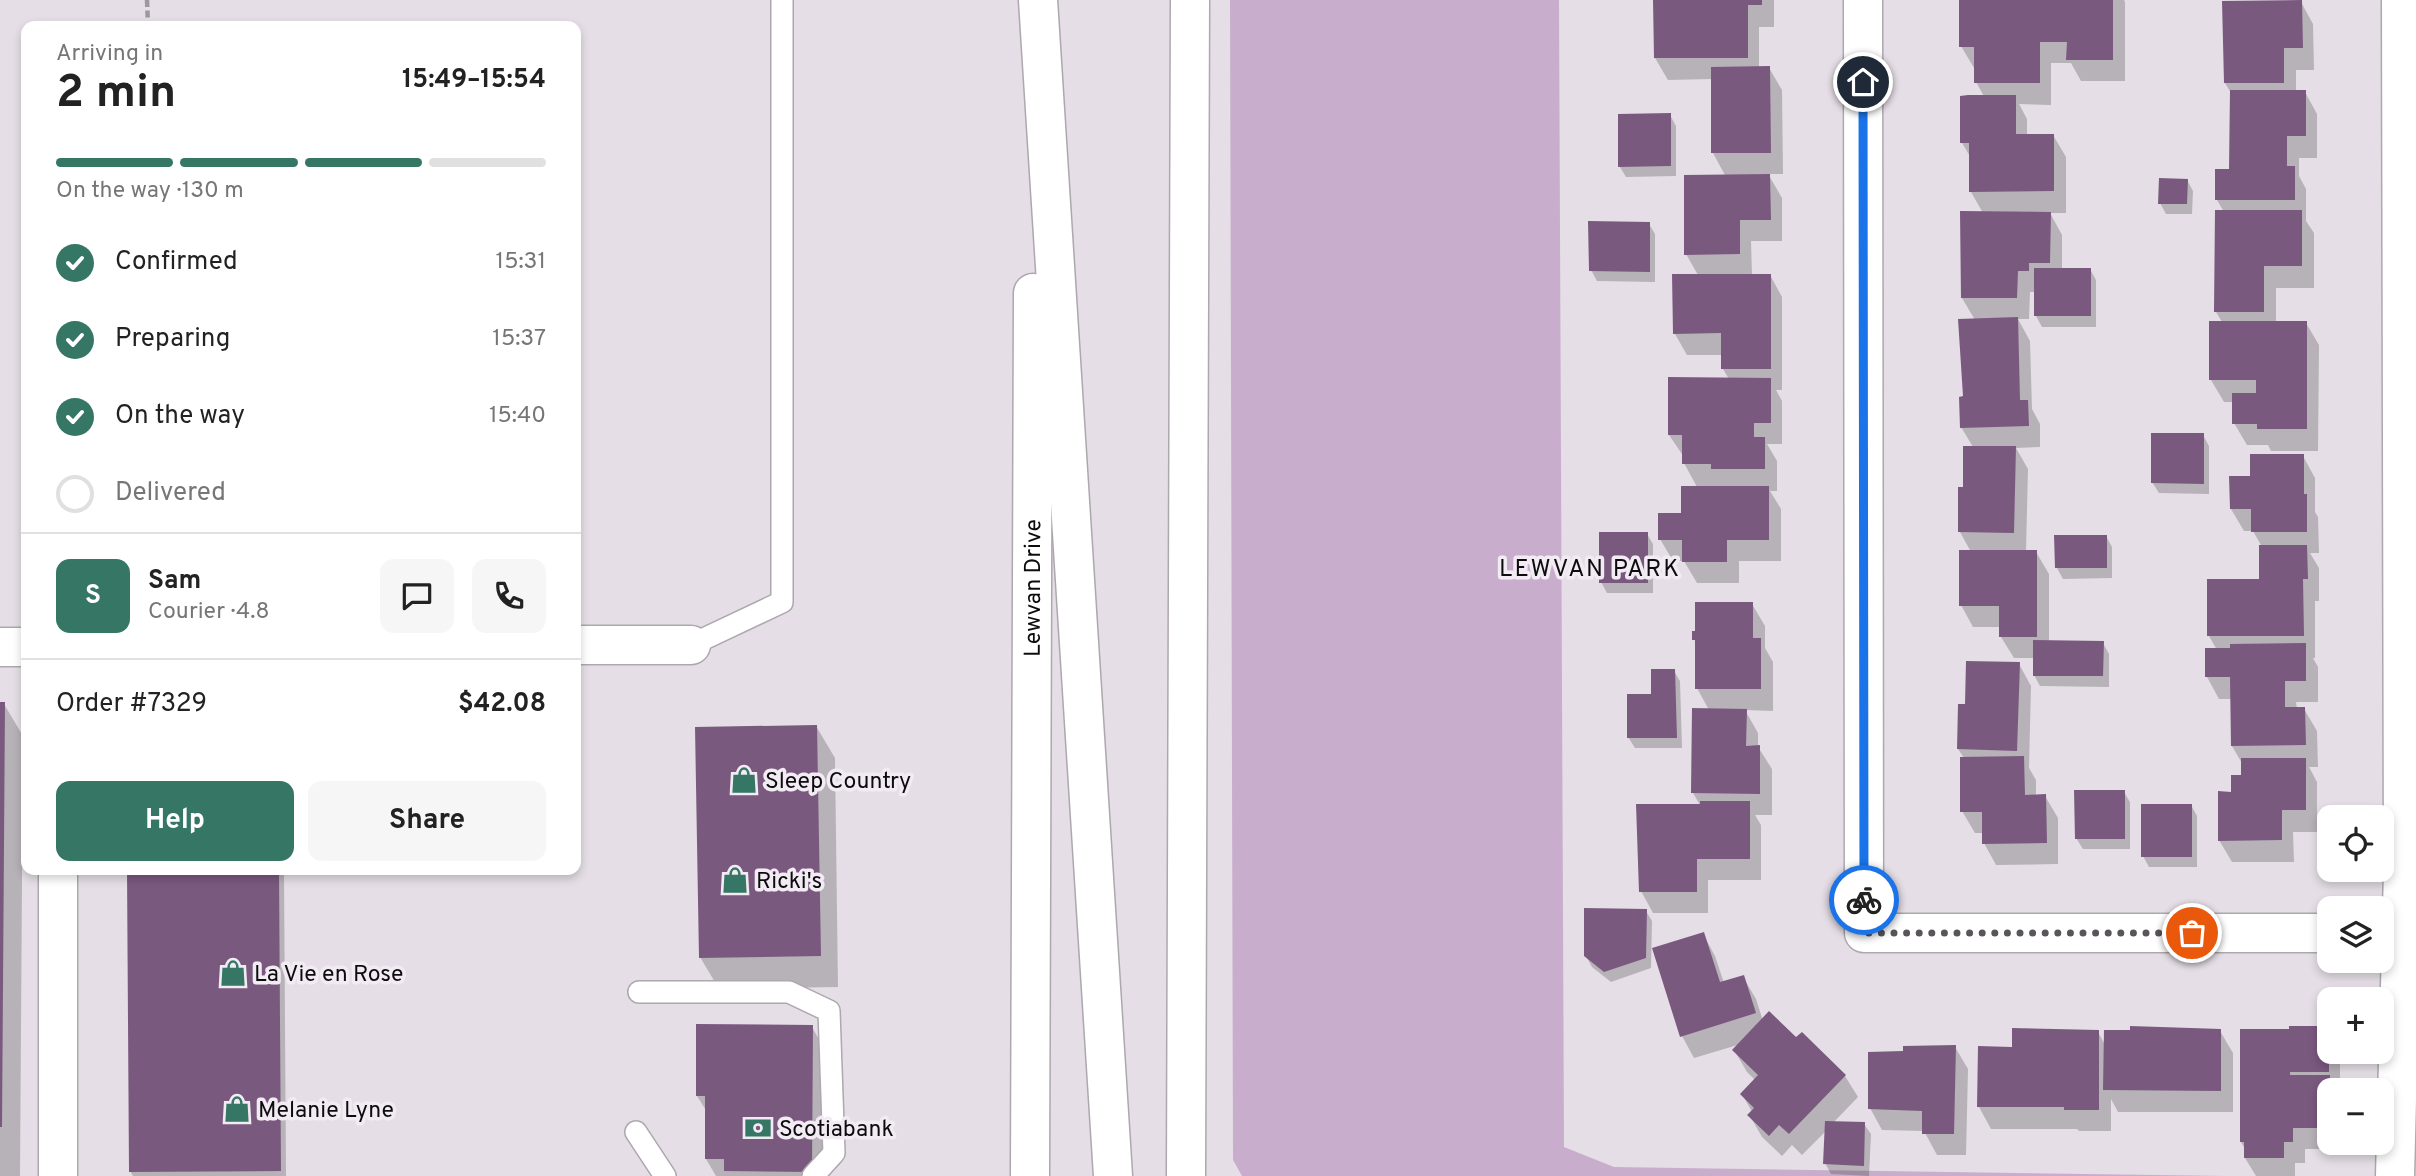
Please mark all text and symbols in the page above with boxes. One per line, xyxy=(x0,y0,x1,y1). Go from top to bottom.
text: Arriving in xyxy=(56,40,163,69)
pin xyxy=(1833,52,1893,112)
icon: home xyxy=(1844,63,1882,101)
text: 15:49–15:54 xyxy=(402,64,546,97)
text: 2 min xyxy=(56,65,176,124)
text: On the way · 130 m xyxy=(56,177,244,206)
icon: check xyxy=(56,244,94,282)
text: Confirmed xyxy=(115,246,238,279)
text: 15:31 xyxy=(496,248,546,277)
icon: check xyxy=(56,321,94,359)
text: Preparing xyxy=(115,323,230,356)
text: 15:37 xyxy=(492,325,546,354)
icon: check xyxy=(56,398,94,436)
text: On the way xyxy=(115,400,245,433)
text: 15:40 xyxy=(489,402,546,431)
text: Delivered xyxy=(115,477,226,510)
street label: Lewvan Drive xyxy=(1020,519,1049,657)
district label: LEWVAN PARK xyxy=(1499,555,1681,585)
button: chat xyxy=(380,559,454,633)
button: phone xyxy=(472,559,546,633)
text: Sam xyxy=(148,565,201,598)
text: S xyxy=(85,580,101,613)
text: Courier · 4.8 xyxy=(148,598,269,627)
text: Order #7329 xyxy=(56,688,207,721)
text: $42.08 xyxy=(458,688,546,721)
shop icon: Sleep Country xyxy=(729,765,759,795)
place label: Sleep Country xyxy=(765,768,911,797)
button: Help xyxy=(56,781,294,861)
button: Share xyxy=(308,781,546,861)
map controls xyxy=(2317,805,2394,1155)
button: locate xyxy=(2317,805,2394,882)
shop icon: Ricki's xyxy=(720,865,750,895)
courier xyxy=(1829,865,1899,935)
place label: Ricki's xyxy=(756,868,822,897)
icon: bike xyxy=(1845,881,1883,919)
button: layers xyxy=(2317,896,2394,973)
pin xyxy=(2162,903,2222,963)
icon: bag xyxy=(2173,914,2211,952)
shop icon: La Vie en Rose xyxy=(218,958,248,988)
place label: La Vie en Rose xyxy=(254,961,403,990)
button: + xyxy=(2317,987,2394,1064)
button: − xyxy=(2317,1078,2394,1155)
shop icon: Melanie Lyne xyxy=(222,1094,252,1124)
place label: Melanie Lyne xyxy=(258,1097,394,1126)
bank icon: Scotiabank xyxy=(743,1113,773,1143)
place label: Scotiabank xyxy=(779,1116,894,1145)

